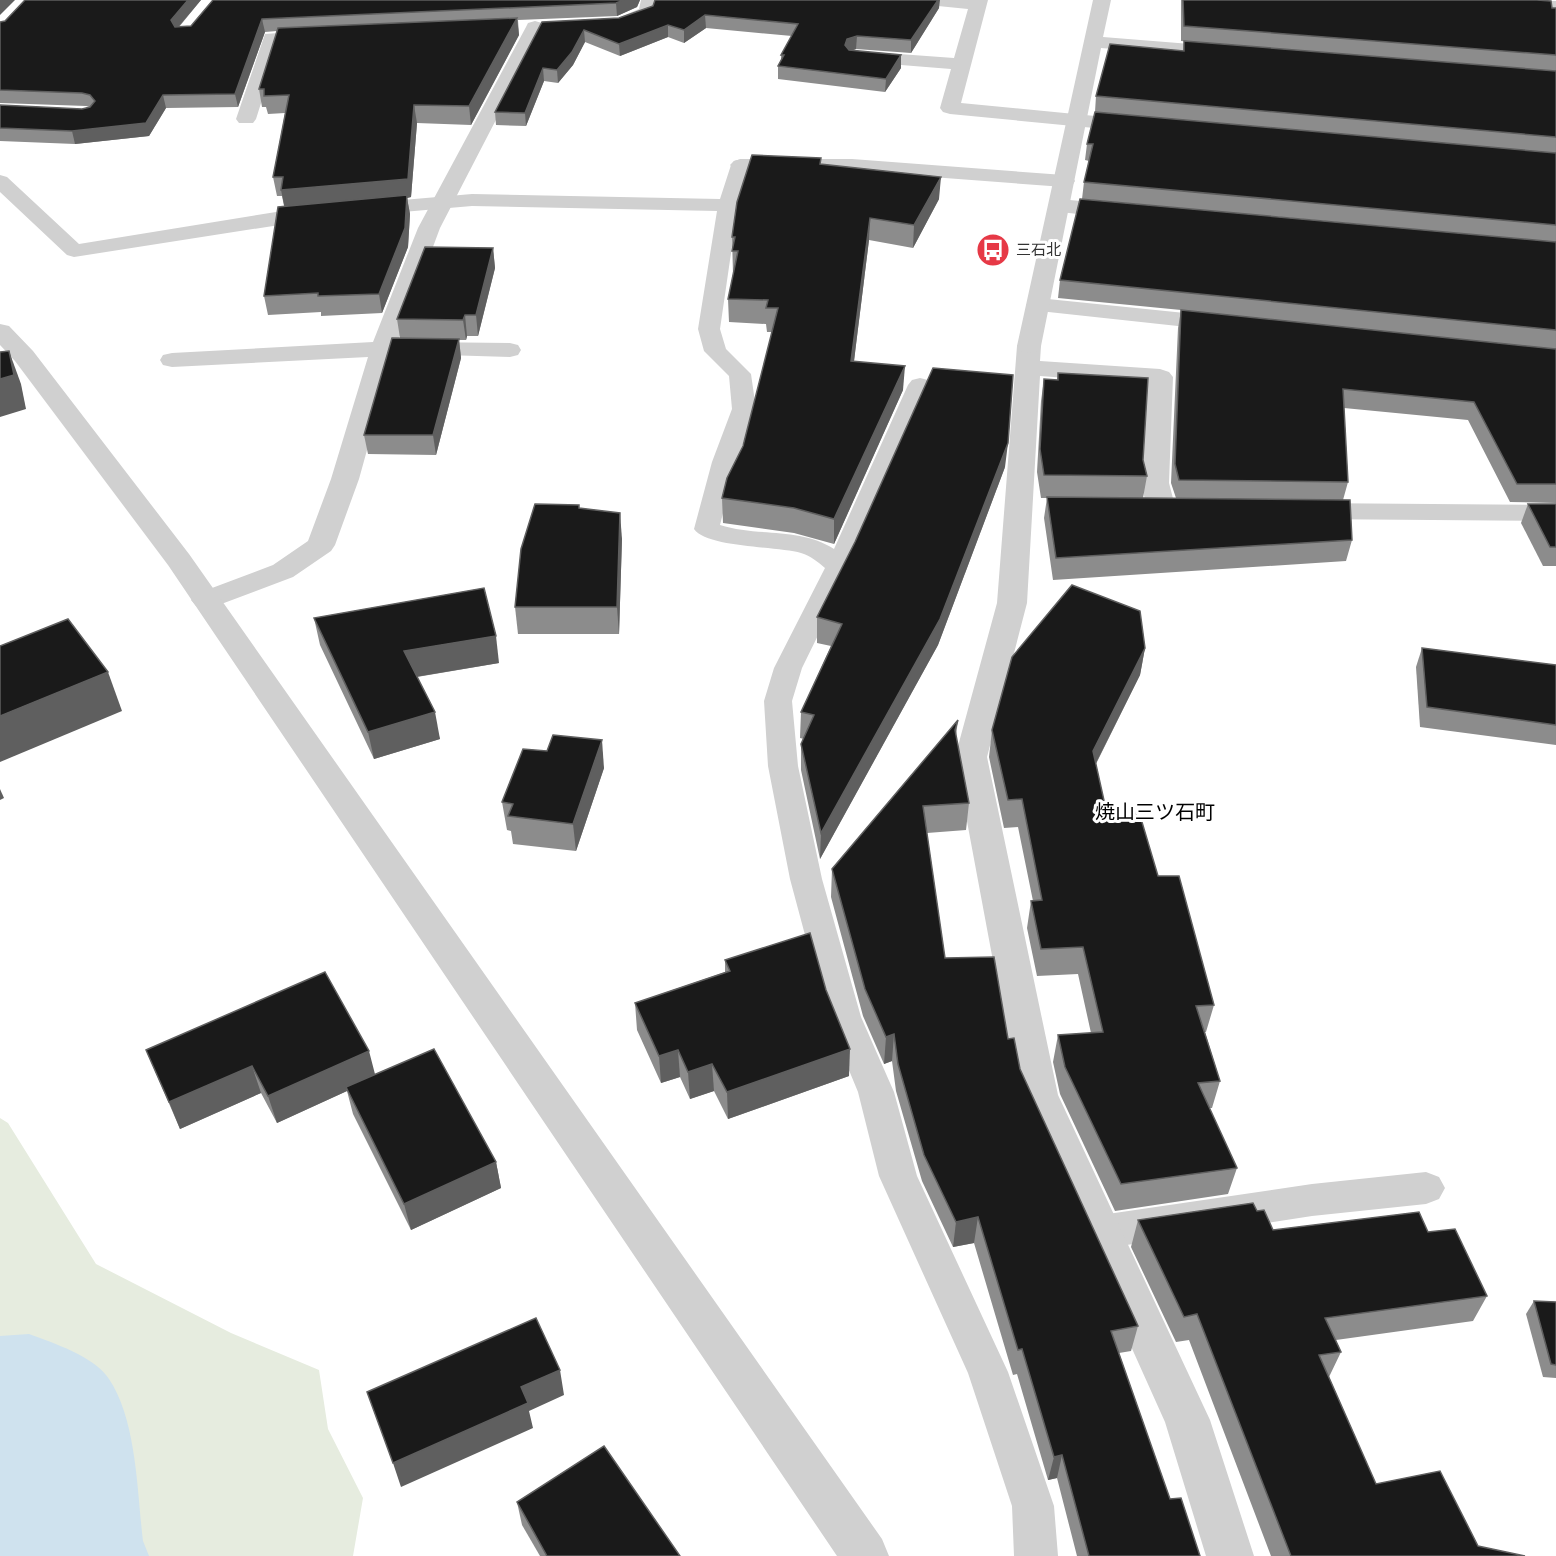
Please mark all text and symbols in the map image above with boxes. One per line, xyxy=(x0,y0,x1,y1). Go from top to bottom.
bus stop icon: 三石北 xyxy=(975,232,1011,268)
place label: 三石北 xyxy=(1016,241,1061,259)
district label: 焼山三ツ石町 xyxy=(1095,800,1215,824)

